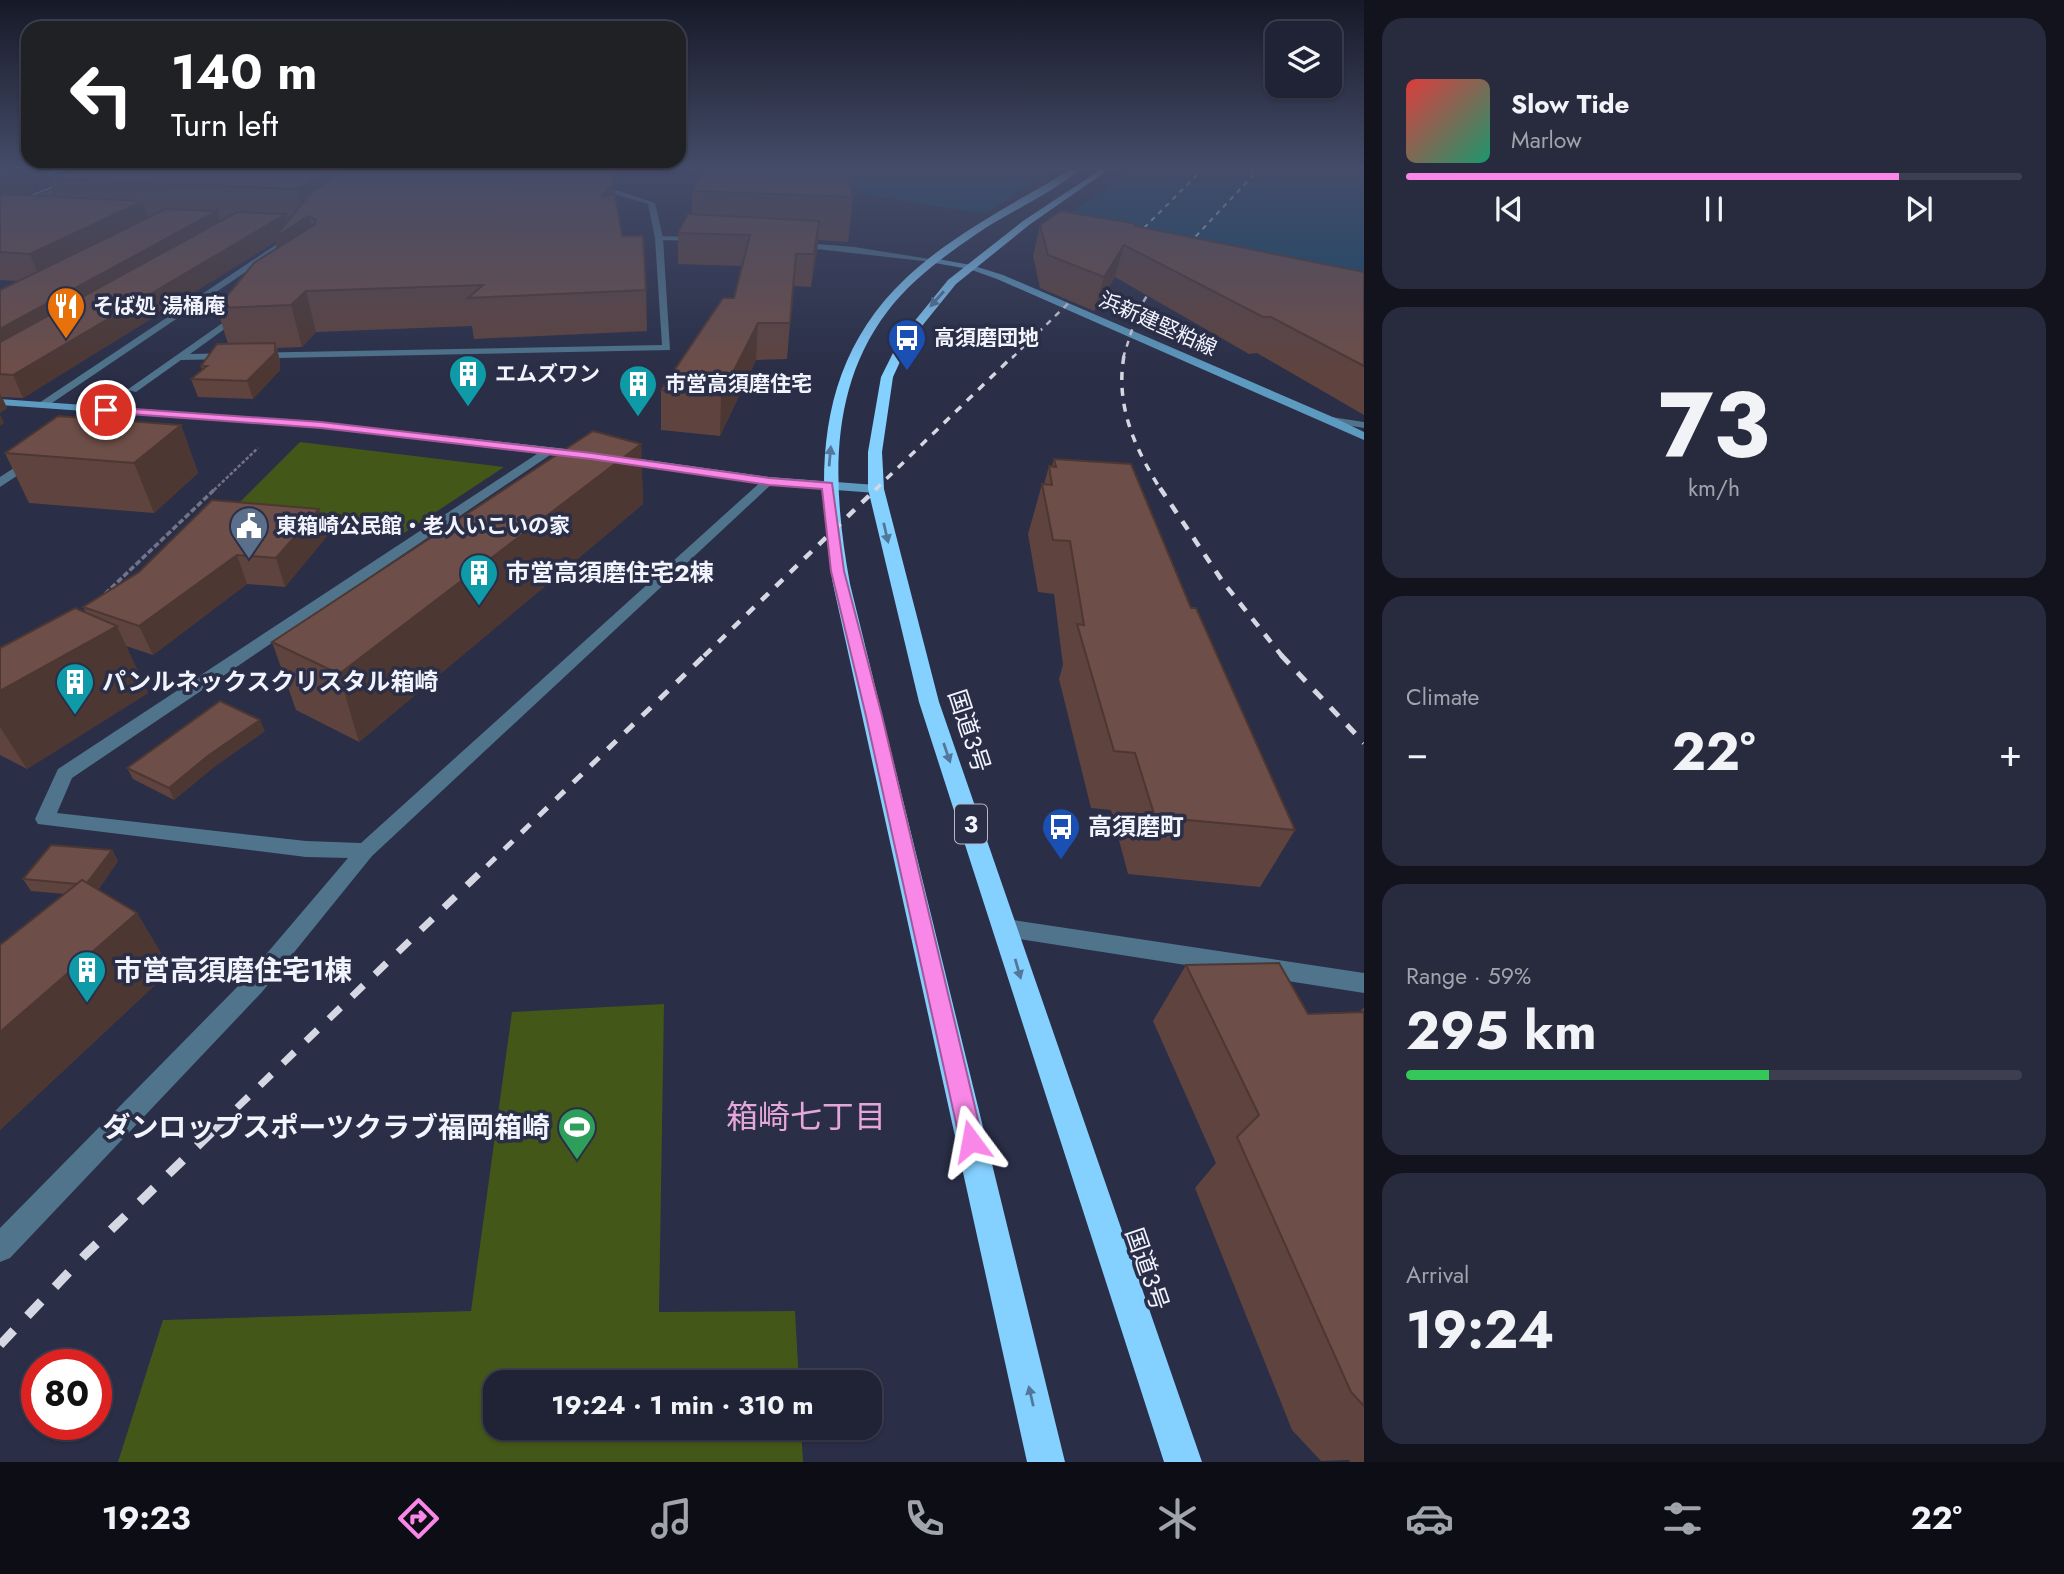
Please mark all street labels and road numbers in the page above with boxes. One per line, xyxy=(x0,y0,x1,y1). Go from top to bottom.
street label: 浜新建堅粕線 xyxy=(1094,285,1222,363)
street label: 国道3号 xyxy=(940,685,999,777)
road number: 3 xyxy=(955,804,987,844)
street label: 国道3号 xyxy=(1117,1223,1178,1315)

